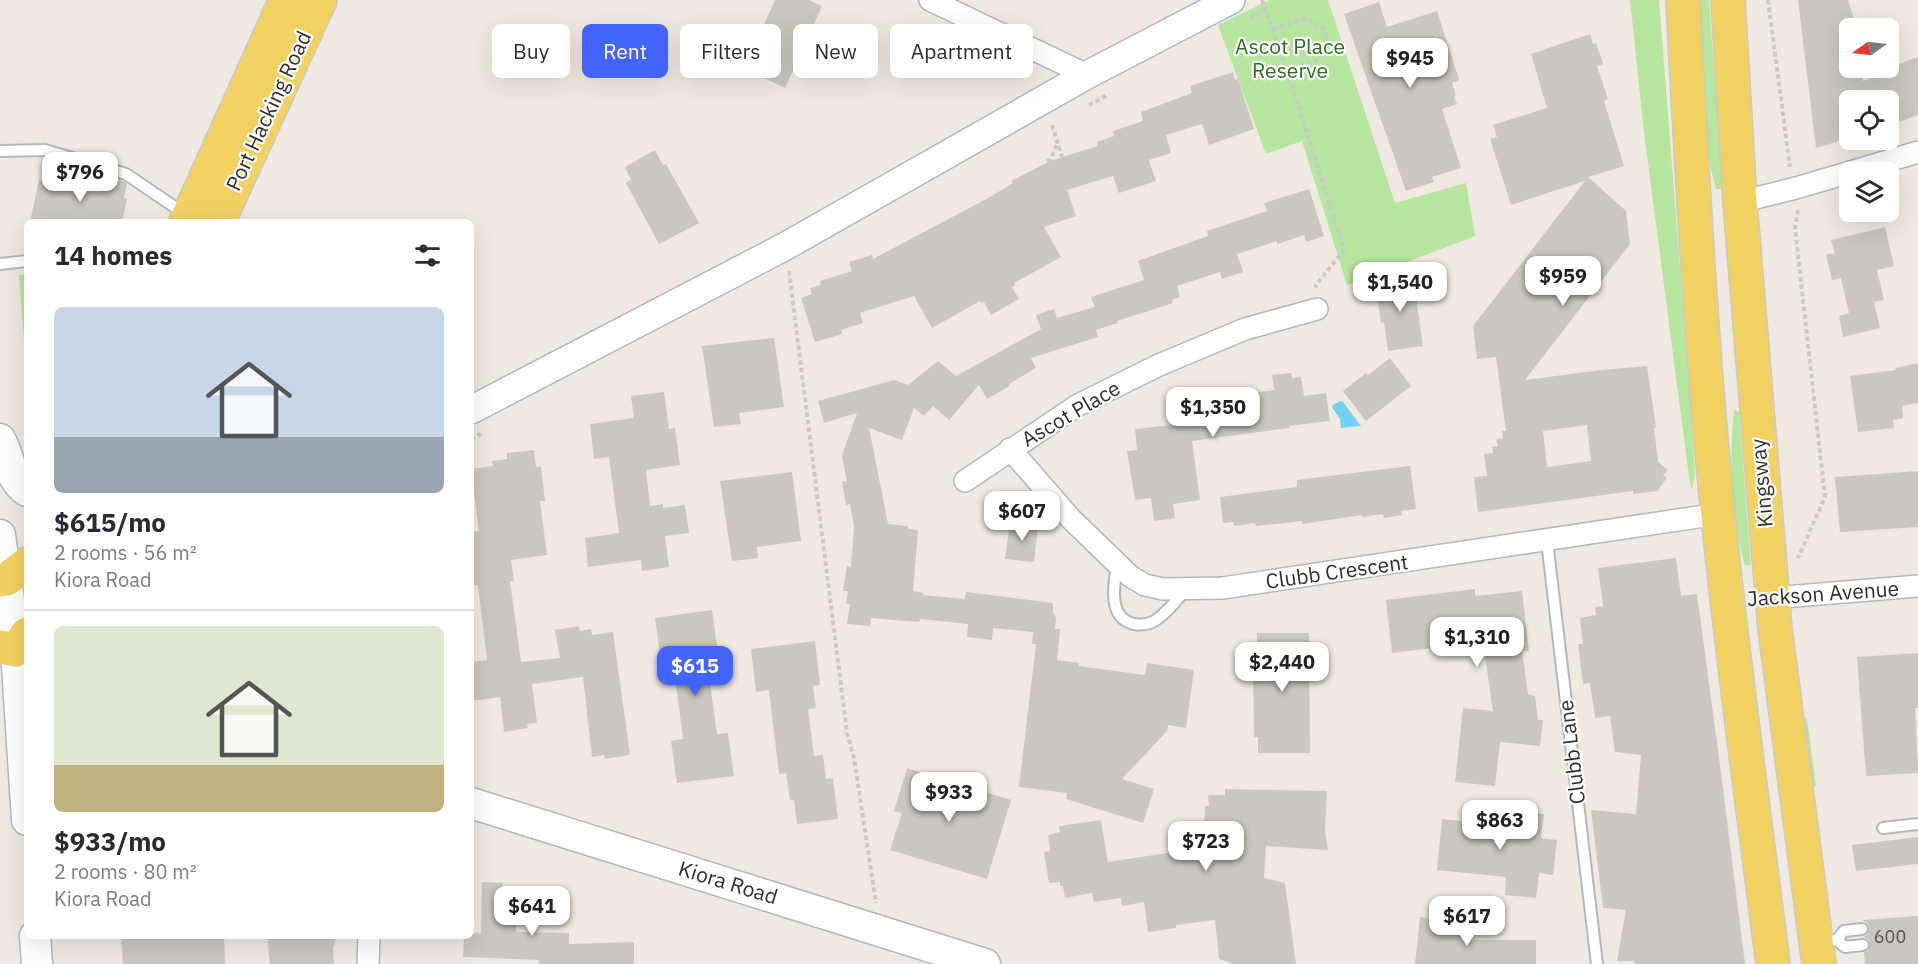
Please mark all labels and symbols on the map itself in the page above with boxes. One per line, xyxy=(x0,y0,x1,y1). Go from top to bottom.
north arrow xyxy=(1839,18,1899,78)
street label: Port Hacking Road xyxy=(219,26,317,195)
park label: Ascot Place Reserve xyxy=(1235,32,1345,84)
pin: $945 xyxy=(1374,38,1446,89)
pin: $796 xyxy=(44,152,116,203)
pin: $959 xyxy=(1527,256,1599,307)
pin: $1,540 xyxy=(1351,262,1449,313)
street label: Ascot Place xyxy=(1016,374,1125,453)
pin: $1,350 xyxy=(1164,387,1262,438)
street label: Kingsway xyxy=(1743,437,1779,529)
pin: $607 xyxy=(986,491,1058,542)
street label: Clubb Crescent xyxy=(1264,547,1410,595)
street label: Jackson Avenue xyxy=(1746,574,1900,612)
pin: $1,310 xyxy=(1428,617,1526,668)
pin: $2,440 xyxy=(1233,642,1331,693)
pin: $615 xyxy=(659,646,731,697)
street label: Clubb Lane xyxy=(1551,698,1591,806)
pin: $933 xyxy=(913,772,985,823)
pin: $863 xyxy=(1464,800,1536,851)
pin: $723 xyxy=(1170,821,1242,872)
street label: Kiora Road xyxy=(675,854,781,910)
pin: $641 xyxy=(496,886,568,937)
pin: $617 xyxy=(1431,896,1503,947)
house number: 600 xyxy=(1874,925,1906,948)

